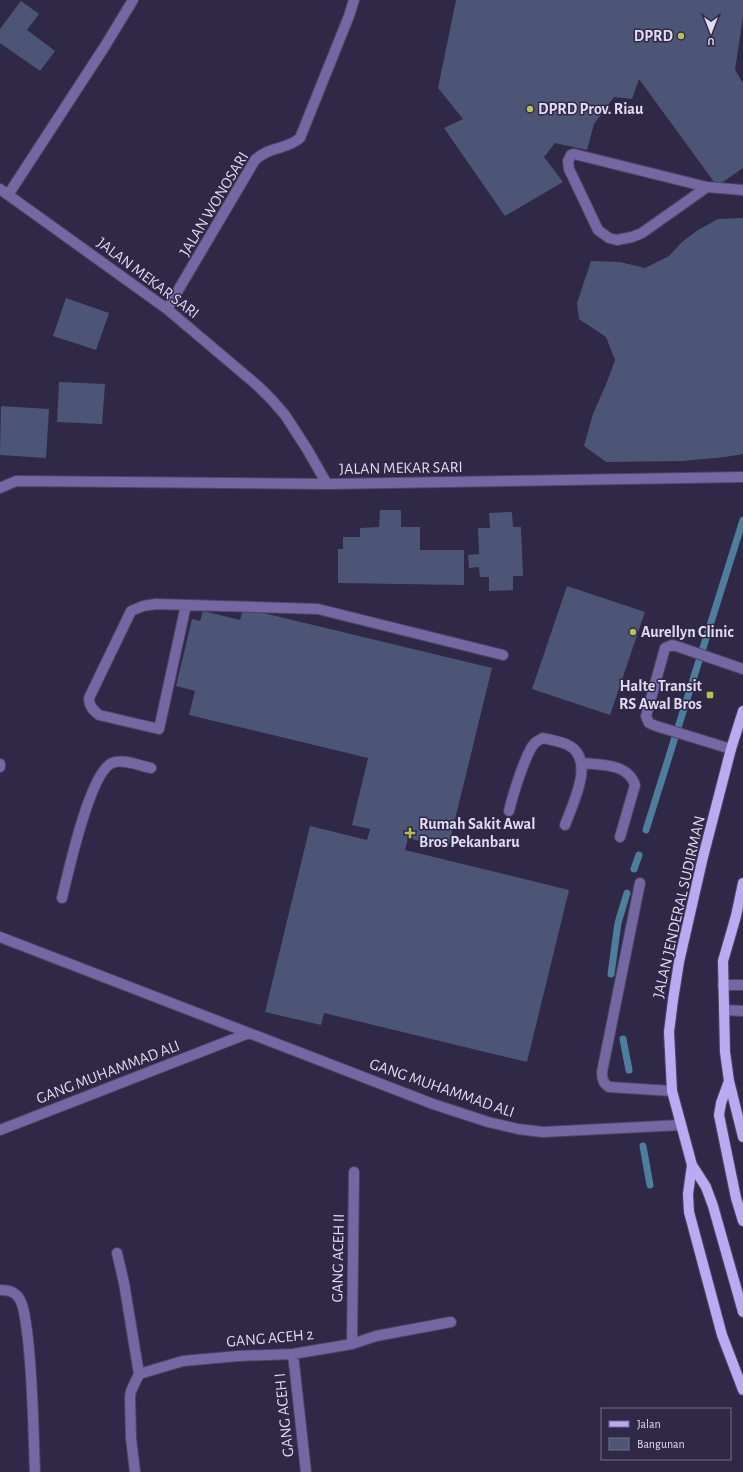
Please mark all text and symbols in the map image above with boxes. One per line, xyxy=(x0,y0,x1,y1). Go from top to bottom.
north arrow xyxy=(691,12,731,52)
place label: DPRD xyxy=(634,28,674,44)
marker: DPRD xyxy=(676,31,686,41)
text: U xyxy=(707,36,715,47)
place label: DPRD Prov. Riau xyxy=(538,101,644,117)
marker: DPRD Prov. Riau xyxy=(525,104,535,114)
street label: JALAN WONOSARI xyxy=(177,149,251,259)
street label: JALAN MEKAR SARI xyxy=(94,234,202,322)
street label: JALAN MEKAR SARI xyxy=(339,459,463,477)
place label: Aurellyn Clinic xyxy=(641,624,734,641)
marker: Aurellyn Clinic xyxy=(628,627,638,637)
place label: Halte Transit RS Awal Bros xyxy=(619,678,703,712)
marker: Halte Transit RS Awal Bros xyxy=(705,690,715,700)
street label: JALAN JENDERAL SUDIRMAN xyxy=(650,814,708,1000)
place label: Rumah Sakit Awal Bros Pekanbaru xyxy=(419,816,535,850)
marker: Rumah Sakit Awal Bros Pekanbaru xyxy=(404,827,416,839)
street label: GANG MUHAMMAD ALI xyxy=(34,1037,182,1107)
street label: GANG MUHAMMAD ALI xyxy=(367,1056,517,1120)
street label: GANG ACEH II xyxy=(329,1213,347,1303)
street label: GANG ACEH 2 xyxy=(226,1326,314,1350)
street label: GANG ACEH I xyxy=(272,1372,296,1458)
legend xyxy=(601,1408,731,1460)
text: Jalan xyxy=(637,1418,661,1430)
text: Bangunan xyxy=(637,1438,685,1450)

